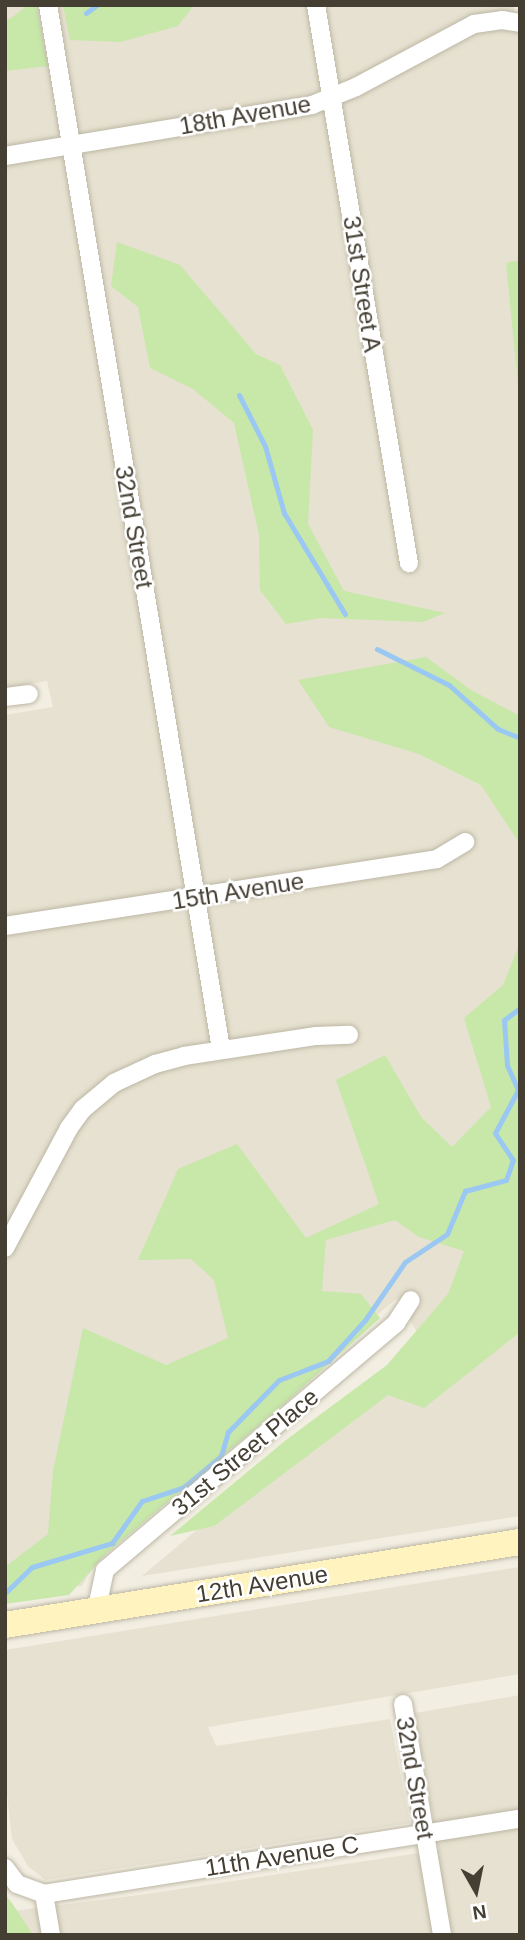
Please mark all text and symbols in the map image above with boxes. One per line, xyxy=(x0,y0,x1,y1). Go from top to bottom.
street label: 18th Avenue xyxy=(176,89,314,141)
street label: 31st Street A xyxy=(337,213,387,355)
street label: 32nd Street xyxy=(109,463,159,591)
street label: 15th Avenue xyxy=(169,866,307,916)
street label: 31st Street Place xyxy=(166,1382,324,1522)
street label: 12th Avenue xyxy=(193,1559,331,1609)
street label: 32nd Street xyxy=(390,1714,440,1842)
street label: 11th Avenue C xyxy=(202,1830,362,1882)
north arrow xyxy=(441,1856,511,1926)
text: N xyxy=(471,1901,488,1924)

